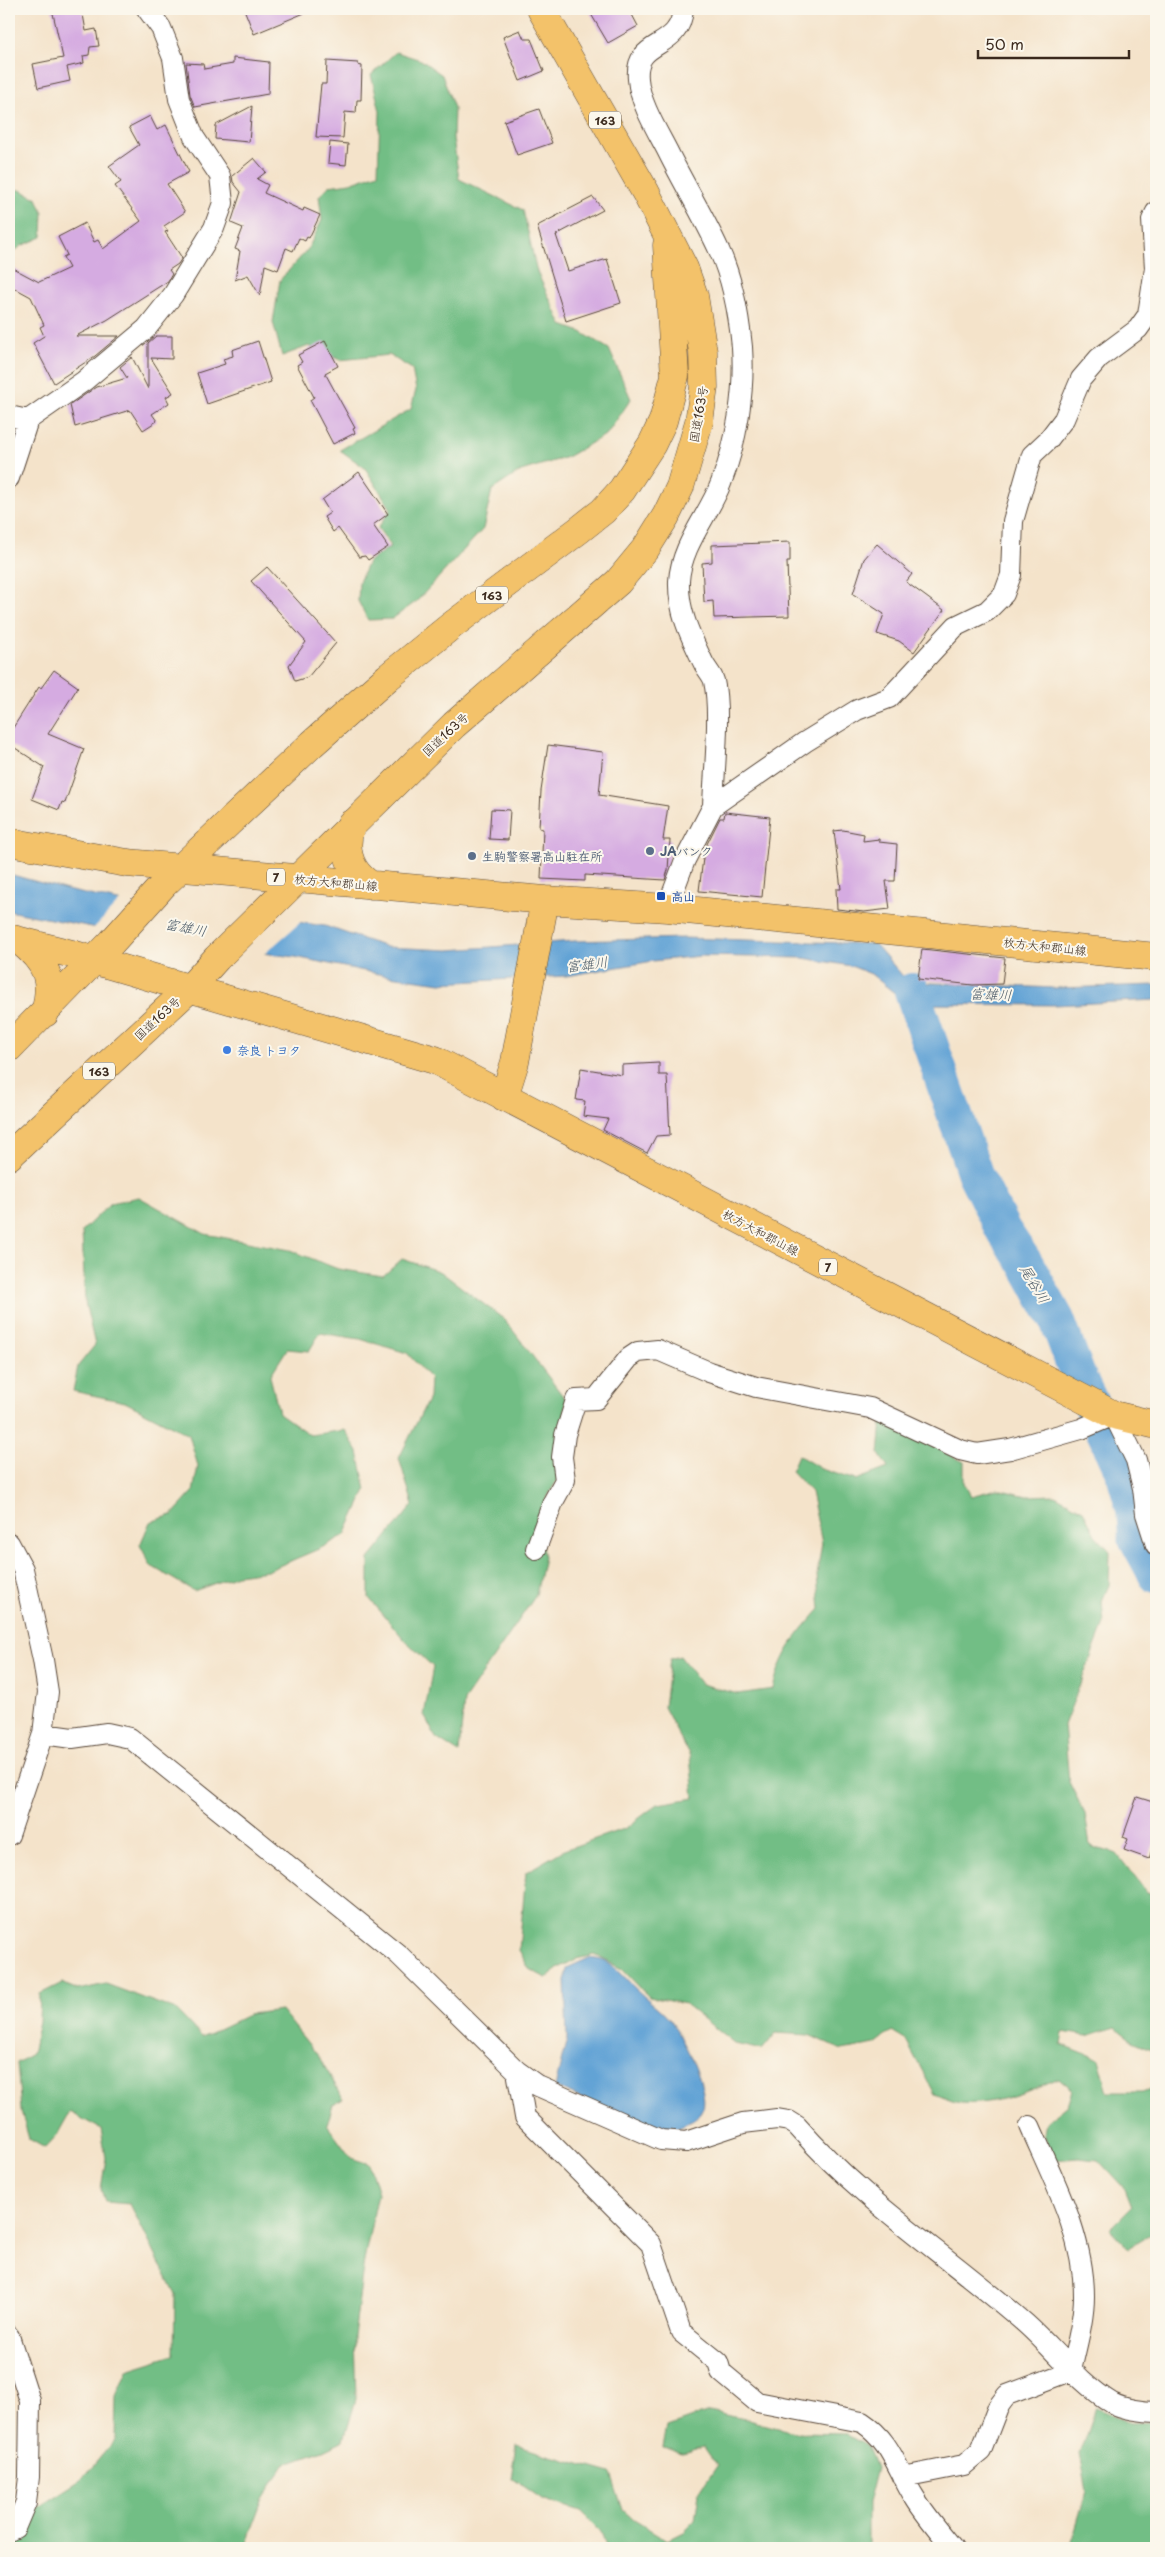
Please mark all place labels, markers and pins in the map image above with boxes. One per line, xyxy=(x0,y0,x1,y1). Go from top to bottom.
place label: JAバンク xyxy=(660,842,713,860)
marker: JAバンク xyxy=(644,845,656,857)
place label: 生駒警察署高山駐在所 xyxy=(482,847,603,865)
marker: 生駒警察署高山駐在所 xyxy=(466,850,478,862)
place label: 高山 xyxy=(671,887,695,905)
marker: 高山 xyxy=(655,890,667,902)
place label: 奈良 トヨタ xyxy=(237,1041,301,1059)
marker: 奈良 トヨタ xyxy=(221,1044,233,1056)

